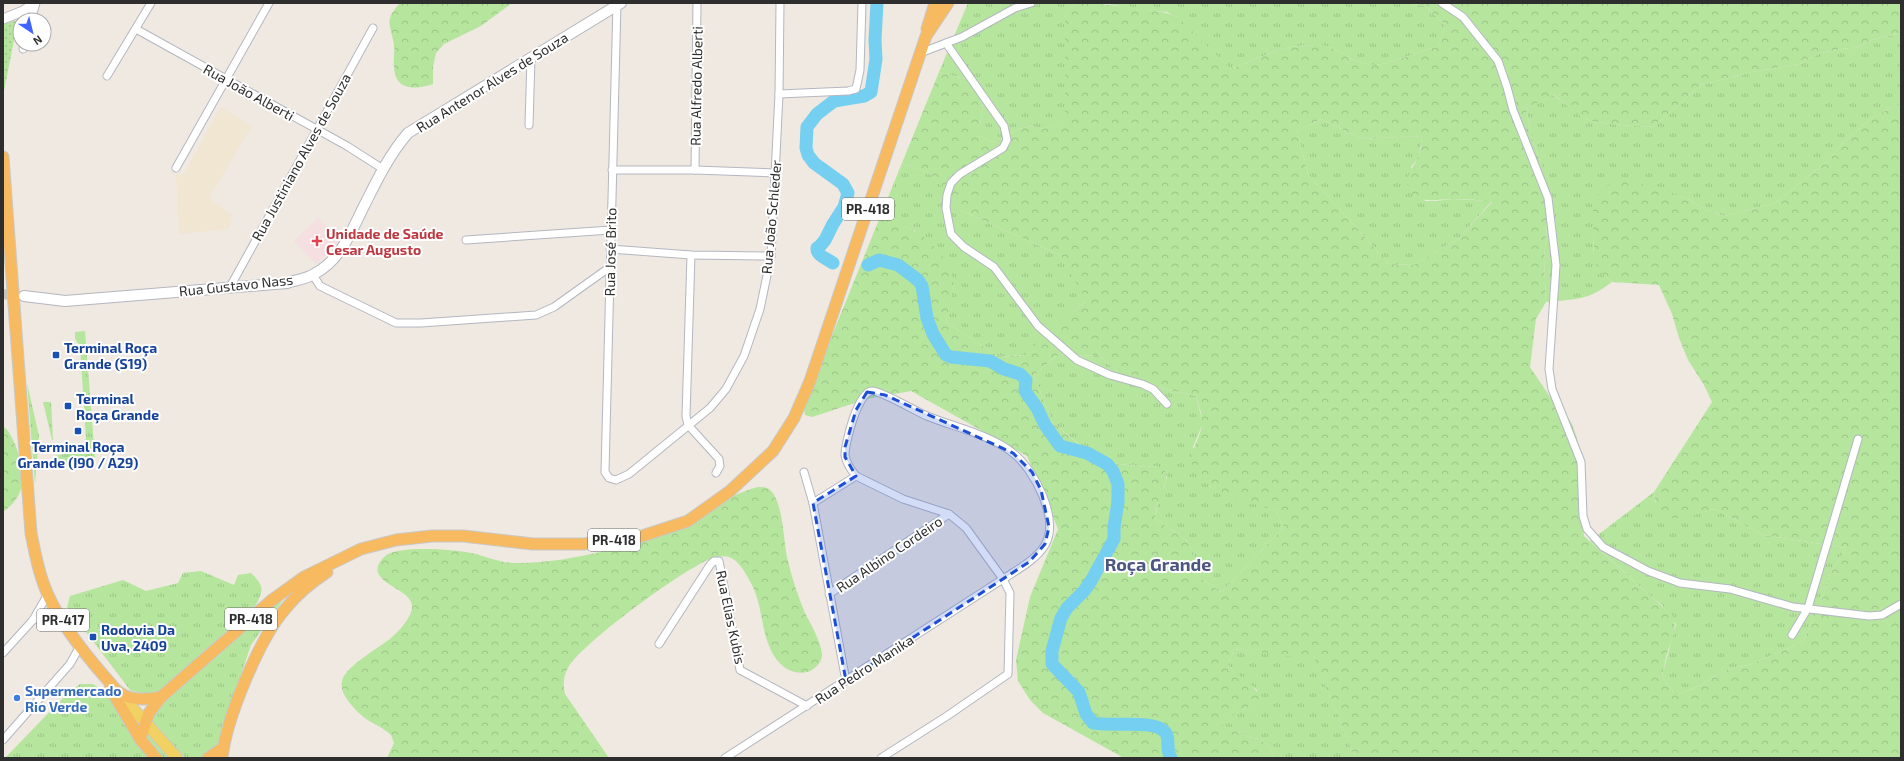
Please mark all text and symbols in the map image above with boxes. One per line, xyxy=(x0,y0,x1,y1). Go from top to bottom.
north arrow xyxy=(12,12,52,52)
street label: Rua Alfredo Alberti xyxy=(686,26,706,146)
street label: Rua Antenor Alves de Souza xyxy=(413,28,571,136)
text: N xyxy=(31,33,45,48)
street label: Rua João Alberti xyxy=(201,60,297,124)
street label: Rua Justiniano Alves de Souza xyxy=(248,70,354,244)
street label: Rua João Schleder xyxy=(758,159,784,275)
road number: PR-418 xyxy=(842,198,894,220)
street label: Rua José Brito xyxy=(601,207,619,296)
place label: Unidade de Saúde Cesar Augusto xyxy=(326,225,444,258)
marker: Unidade de Saúde Cesar Augusto xyxy=(311,235,323,247)
street label: Rua Gustavo Nass xyxy=(178,271,294,299)
place label: Terminal Roça Grande (S19) xyxy=(64,339,157,372)
marker: Terminal Roça Grande (S19) xyxy=(51,350,61,360)
place label: Terminal Roça Grande xyxy=(76,390,159,424)
marker: Terminal Roça Grande xyxy=(63,401,73,411)
marker: Terminal Roça Grande (I90 / A29) xyxy=(73,426,83,436)
place label: Terminal Roça Grande (I90 / A29) xyxy=(18,438,138,471)
street label: Rua Albino Cordeiro xyxy=(833,512,945,596)
road number: PR-418 xyxy=(588,529,640,551)
district label: Roça Grande xyxy=(1105,553,1211,576)
street label: Rua Elias Kubis xyxy=(713,568,749,666)
road number: PR-418 xyxy=(225,608,277,630)
road number: PR-417 xyxy=(37,609,89,631)
place label: Rodovia Da Uva, 2409 xyxy=(101,621,175,654)
street label: Rua Pedro Manika xyxy=(812,631,916,707)
marker: Rodovia Da Uva, 2409 xyxy=(88,632,98,642)
place label: Supermercado Rio Verde xyxy=(25,682,122,715)
marker: Supermercado Rio Verde xyxy=(12,693,22,703)

